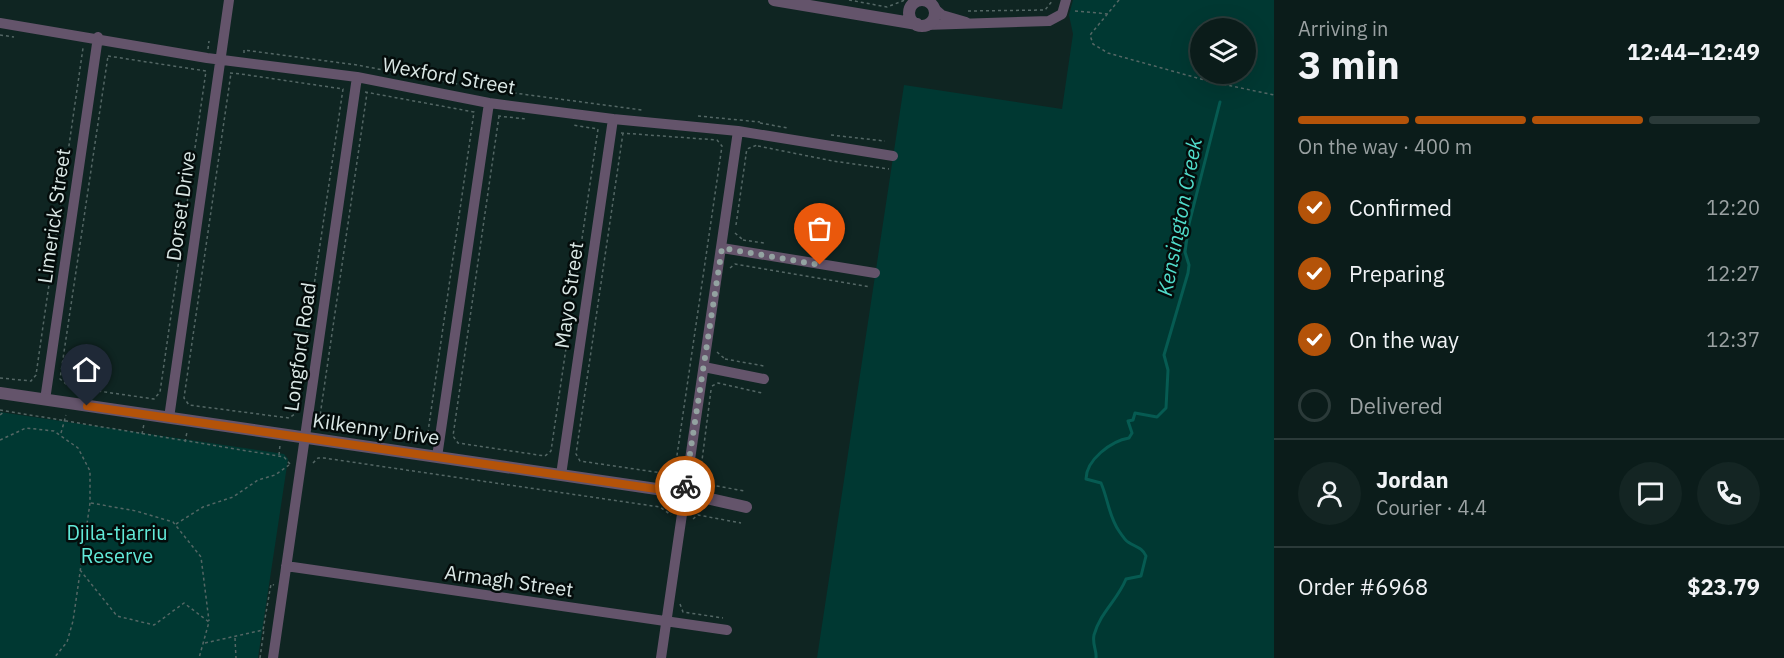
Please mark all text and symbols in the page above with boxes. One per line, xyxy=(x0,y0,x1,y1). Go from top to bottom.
text: Arriving in xyxy=(1298,15,1388,42)
map controls xyxy=(1190,18,1256,84)
button: layers xyxy=(1190,18,1256,84)
text: 12:44–12:49 xyxy=(1627,37,1760,66)
text: 3 min xyxy=(1298,39,1400,90)
street label: Wexford Street xyxy=(381,51,518,100)
text: On the way · 400 m xyxy=(1298,133,1472,160)
water label: Kensington Creek xyxy=(1150,134,1208,298)
street label: Limerick Street xyxy=(31,147,76,285)
street label: Dorset Drive xyxy=(159,149,202,263)
icon: check xyxy=(1298,191,1331,224)
text: Confirmed xyxy=(1349,193,1452,222)
text: 12:20 xyxy=(1706,194,1760,221)
pin xyxy=(794,203,845,265)
icon: bag xyxy=(803,212,836,245)
street label: Mayo Street xyxy=(548,240,589,350)
icon: check xyxy=(1298,257,1331,290)
text: Preparing xyxy=(1349,259,1444,288)
text: 12:27 xyxy=(1706,260,1760,287)
street label: Longford Road xyxy=(277,281,322,413)
icon: check xyxy=(1298,323,1331,356)
text: On the way xyxy=(1349,325,1459,354)
text: 12:37 xyxy=(1706,326,1760,353)
pin xyxy=(61,344,112,406)
icon: home xyxy=(70,353,103,386)
text: Delivered xyxy=(1349,391,1443,420)
street label: Kilkenny Drive xyxy=(311,406,441,451)
courier xyxy=(655,456,715,516)
button: person xyxy=(1298,462,1361,525)
button: chat xyxy=(1619,462,1682,525)
button: phone xyxy=(1697,462,1760,525)
text: Jordan xyxy=(1376,465,1449,494)
icon: bike xyxy=(669,470,702,503)
text: Courier · 4.4 xyxy=(1376,494,1487,521)
park label: Djila-tjarriu Reserve xyxy=(66,519,168,569)
street label: Armagh Street xyxy=(443,558,575,603)
text: Order #6968 xyxy=(1298,572,1428,601)
text: $23.79 xyxy=(1687,572,1760,601)

